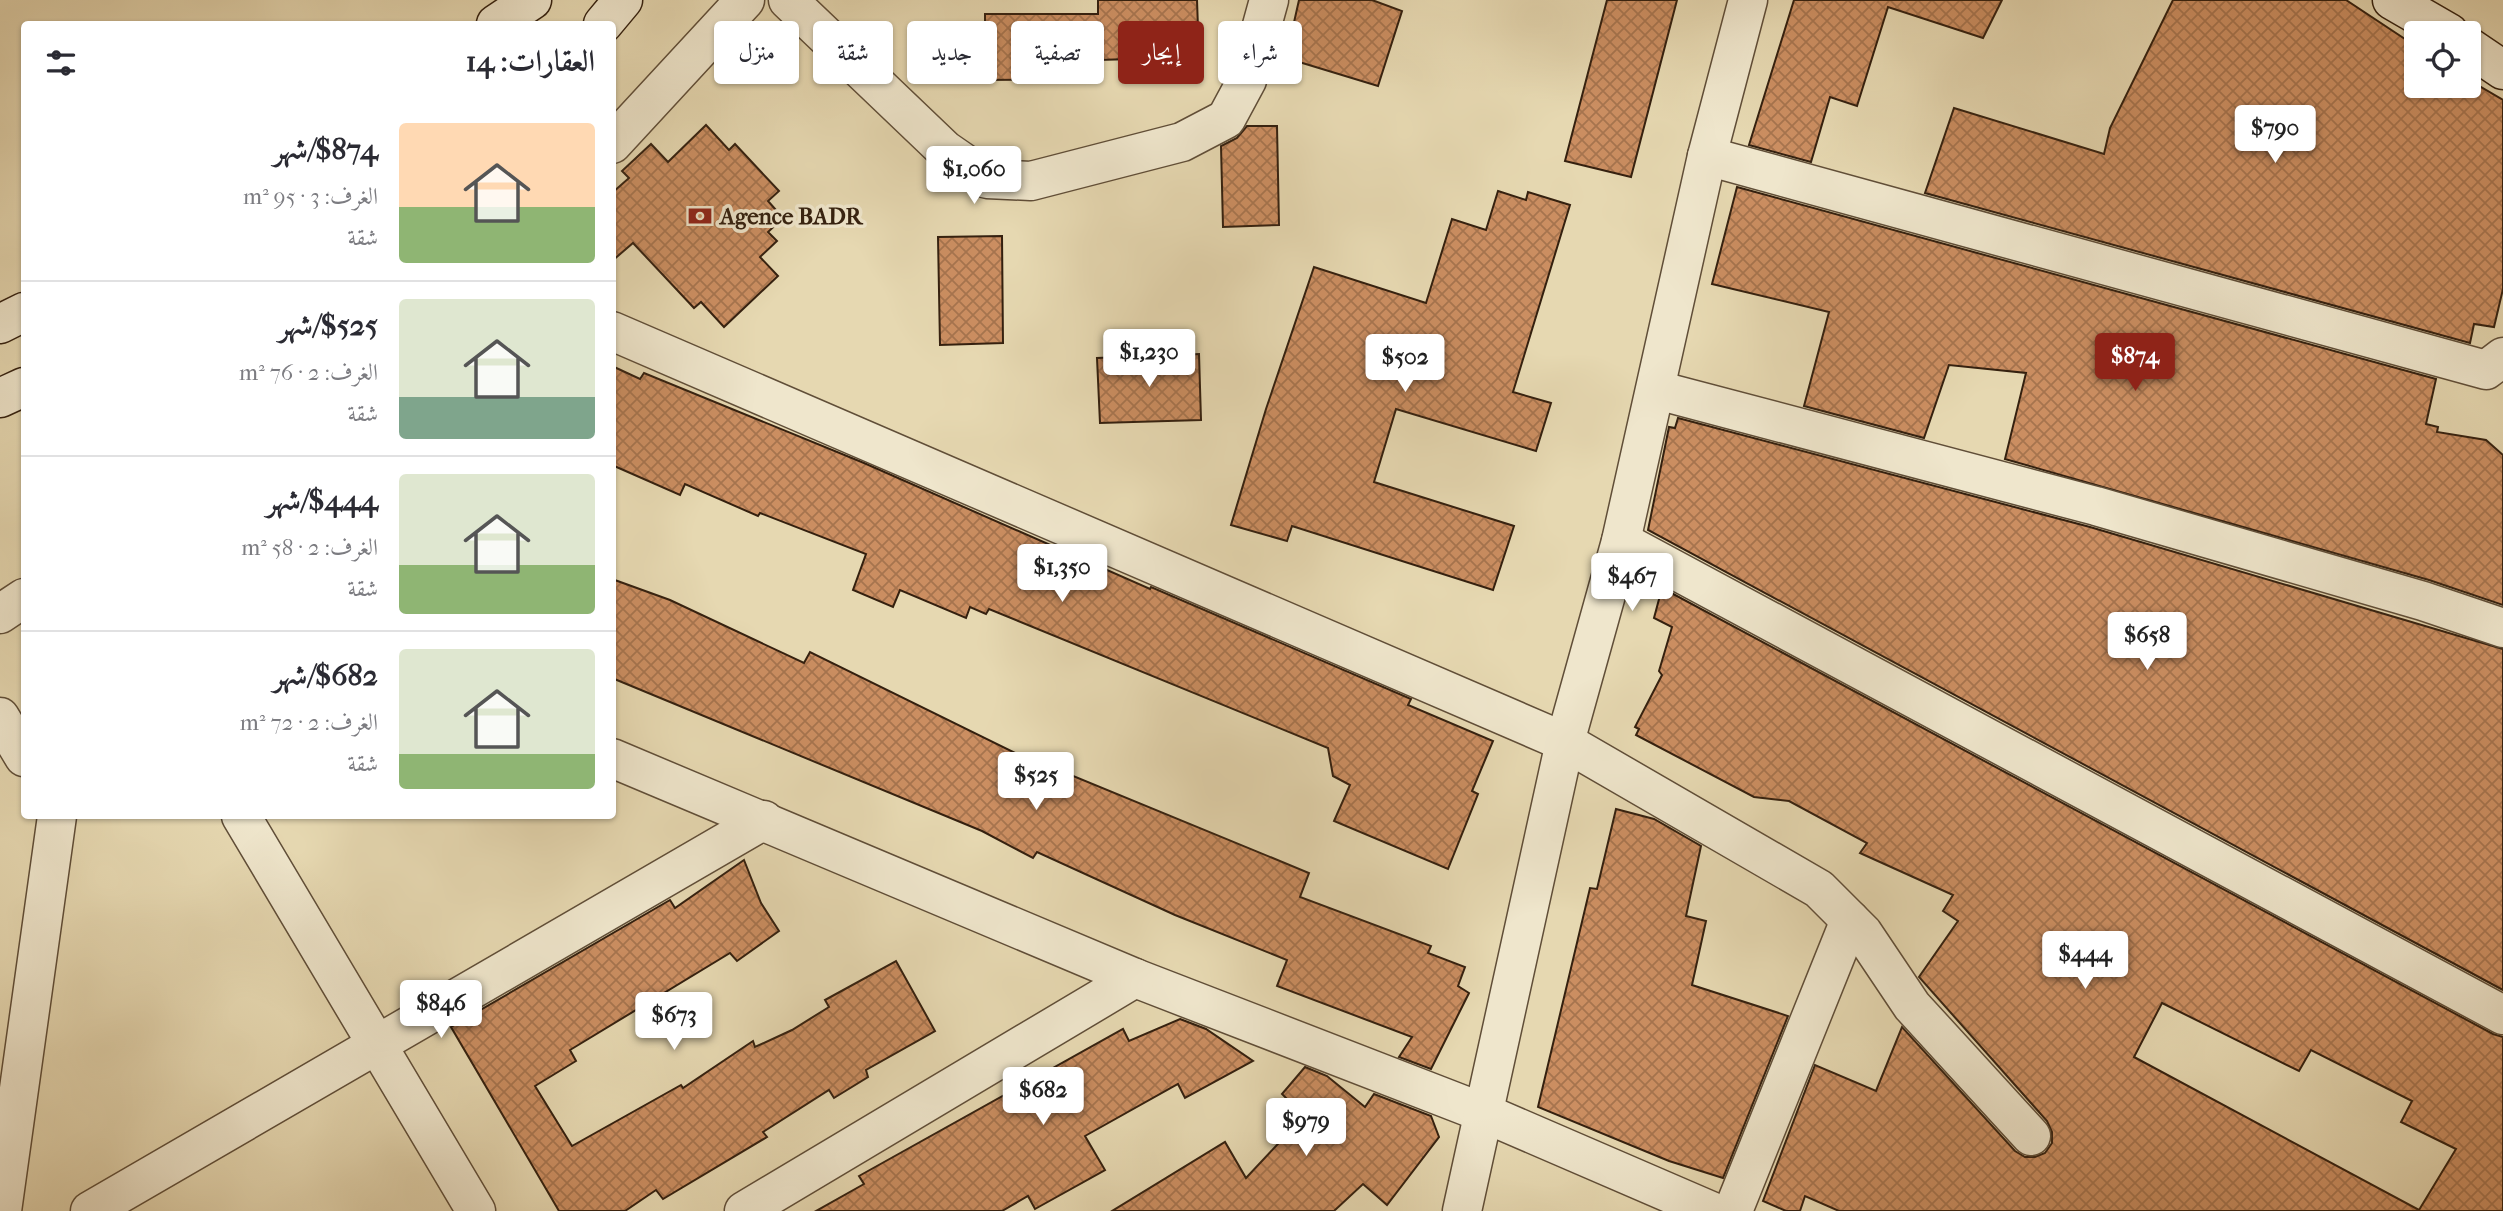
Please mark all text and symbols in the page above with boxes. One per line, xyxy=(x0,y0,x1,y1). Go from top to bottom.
chip: منزل xyxy=(714,21,799,84)
chip: شقة xyxy=(813,21,893,84)
chip: جديد xyxy=(907,21,997,84)
chip: تصفية xyxy=(1011,21,1104,84)
chip: إيجار xyxy=(1118,21,1204,84)
chip: شراء xyxy=(1218,21,1302,84)
map controls xyxy=(2404,21,2481,98)
button: locate xyxy=(2404,21,2481,98)
icon: filters xyxy=(42,44,80,82)
text: العقارات: 14 xyxy=(466,44,595,79)
pin: $790 xyxy=(2234,106,2316,165)
text: $790 xyxy=(2251,114,2299,141)
text: $874/شهر xyxy=(273,132,378,167)
pin: $1,060 xyxy=(917,146,1031,206)
icon: home xyxy=(455,151,539,235)
text: $1,060 xyxy=(942,155,1006,182)
text: الغرف: 3 · 95 m² xyxy=(243,183,378,210)
bank icon: Agence BADR xyxy=(686,202,714,230)
place label: Agence BADR xyxy=(718,203,863,230)
text: شقة xyxy=(348,224,378,251)
text: $525/شهر xyxy=(278,308,378,343)
icon: home xyxy=(455,327,539,411)
pin: $1,230 xyxy=(1092,330,1206,389)
pin: $502 xyxy=(1364,334,1446,394)
pin: $874 xyxy=(2094,334,2176,393)
text: $1,230 xyxy=(1119,338,1179,365)
text: $874 xyxy=(2111,342,2159,369)
text: $502 xyxy=(1381,343,1429,370)
text: الغرف: 2 · 76 m² xyxy=(239,359,378,386)
text: شقة xyxy=(348,400,378,427)
text: $444/شهر xyxy=(266,483,378,518)
icon: home xyxy=(455,502,539,586)
text: الغرف: 2 · 58 m² xyxy=(241,534,378,561)
pin: $1,350 xyxy=(1005,544,1119,604)
text: $1,350 xyxy=(1033,553,1091,580)
pin: $467 xyxy=(1591,554,1673,613)
text: $467 xyxy=(1607,562,1657,589)
text: شقة xyxy=(348,575,378,602)
pin: $658 xyxy=(2106,612,2188,672)
text: $658 xyxy=(2124,621,2170,648)
text: $682/شهر xyxy=(273,658,378,693)
icon: home xyxy=(455,677,539,761)
text: الغرف: 2 · 72 m² xyxy=(240,709,378,736)
text: شقة xyxy=(348,750,378,777)
pin: $525 xyxy=(995,752,1077,812)
text: $525 xyxy=(1014,761,1058,788)
pin: $444 xyxy=(2044,932,2126,991)
text: $444 xyxy=(2058,940,2112,967)
pin: $846 xyxy=(400,981,482,1040)
text: $846 xyxy=(416,989,466,1016)
pin: $673 xyxy=(633,992,715,1052)
text: $673 xyxy=(651,1001,697,1028)
pin: $682 xyxy=(1002,1068,1084,1127)
text: $682 xyxy=(1019,1076,1067,1103)
pin: $979 xyxy=(1265,1098,1347,1158)
text: $979 xyxy=(1282,1107,1330,1134)

